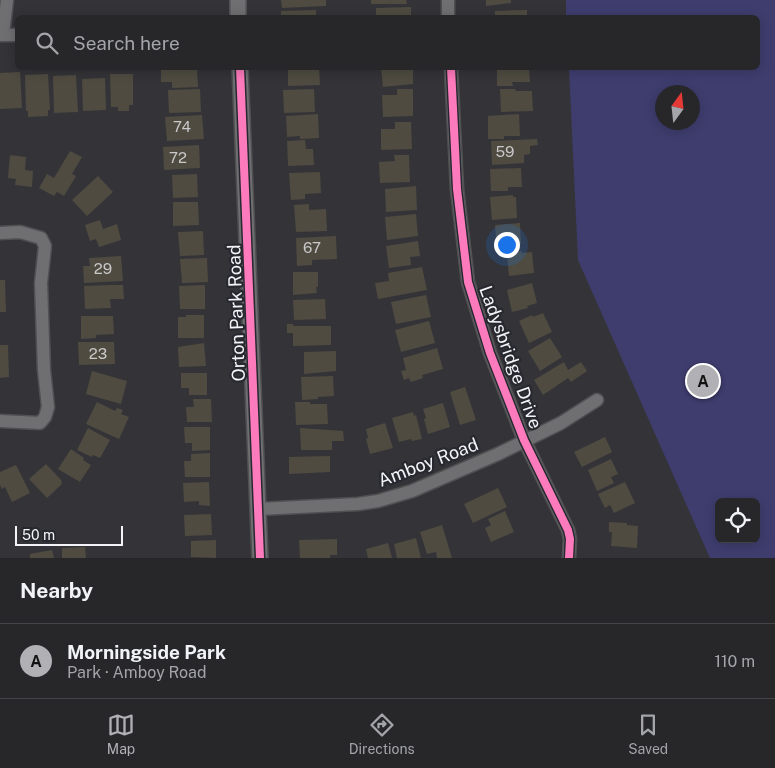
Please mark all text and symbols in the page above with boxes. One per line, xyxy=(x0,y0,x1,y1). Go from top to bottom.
search box xyxy=(15,15,760,70)
icon: search xyxy=(33,29,61,57)
text: Search here xyxy=(73,32,180,54)
north arrow xyxy=(655,85,700,130)
house number: 74 xyxy=(173,118,191,135)
house number: 59 xyxy=(496,143,514,160)
house number: 72 xyxy=(169,149,187,166)
your location xyxy=(494,232,520,258)
house number: 67 xyxy=(303,239,321,256)
street label: Orton Park Road xyxy=(223,244,249,382)
house number: 29 xyxy=(94,260,112,277)
street label: Ladysbridge Drive xyxy=(475,283,547,431)
house number: 23 xyxy=(89,345,107,362)
pin: A xyxy=(687,362,719,400)
street label: Amboy Road xyxy=(375,433,481,491)
map controls xyxy=(715,498,760,543)
button: locate xyxy=(715,498,760,543)
scale bar xyxy=(15,523,122,546)
text: 50 m xyxy=(22,527,55,543)
text: Nearby xyxy=(20,578,93,603)
text: Morningside Park xyxy=(67,641,226,663)
text: A xyxy=(30,652,42,671)
text: 110 m xyxy=(714,652,755,671)
text: Park · Amboy Road xyxy=(67,663,206,682)
tab: Map xyxy=(107,711,135,757)
tab: Directions xyxy=(349,711,415,757)
tab: Saved xyxy=(628,711,668,757)

